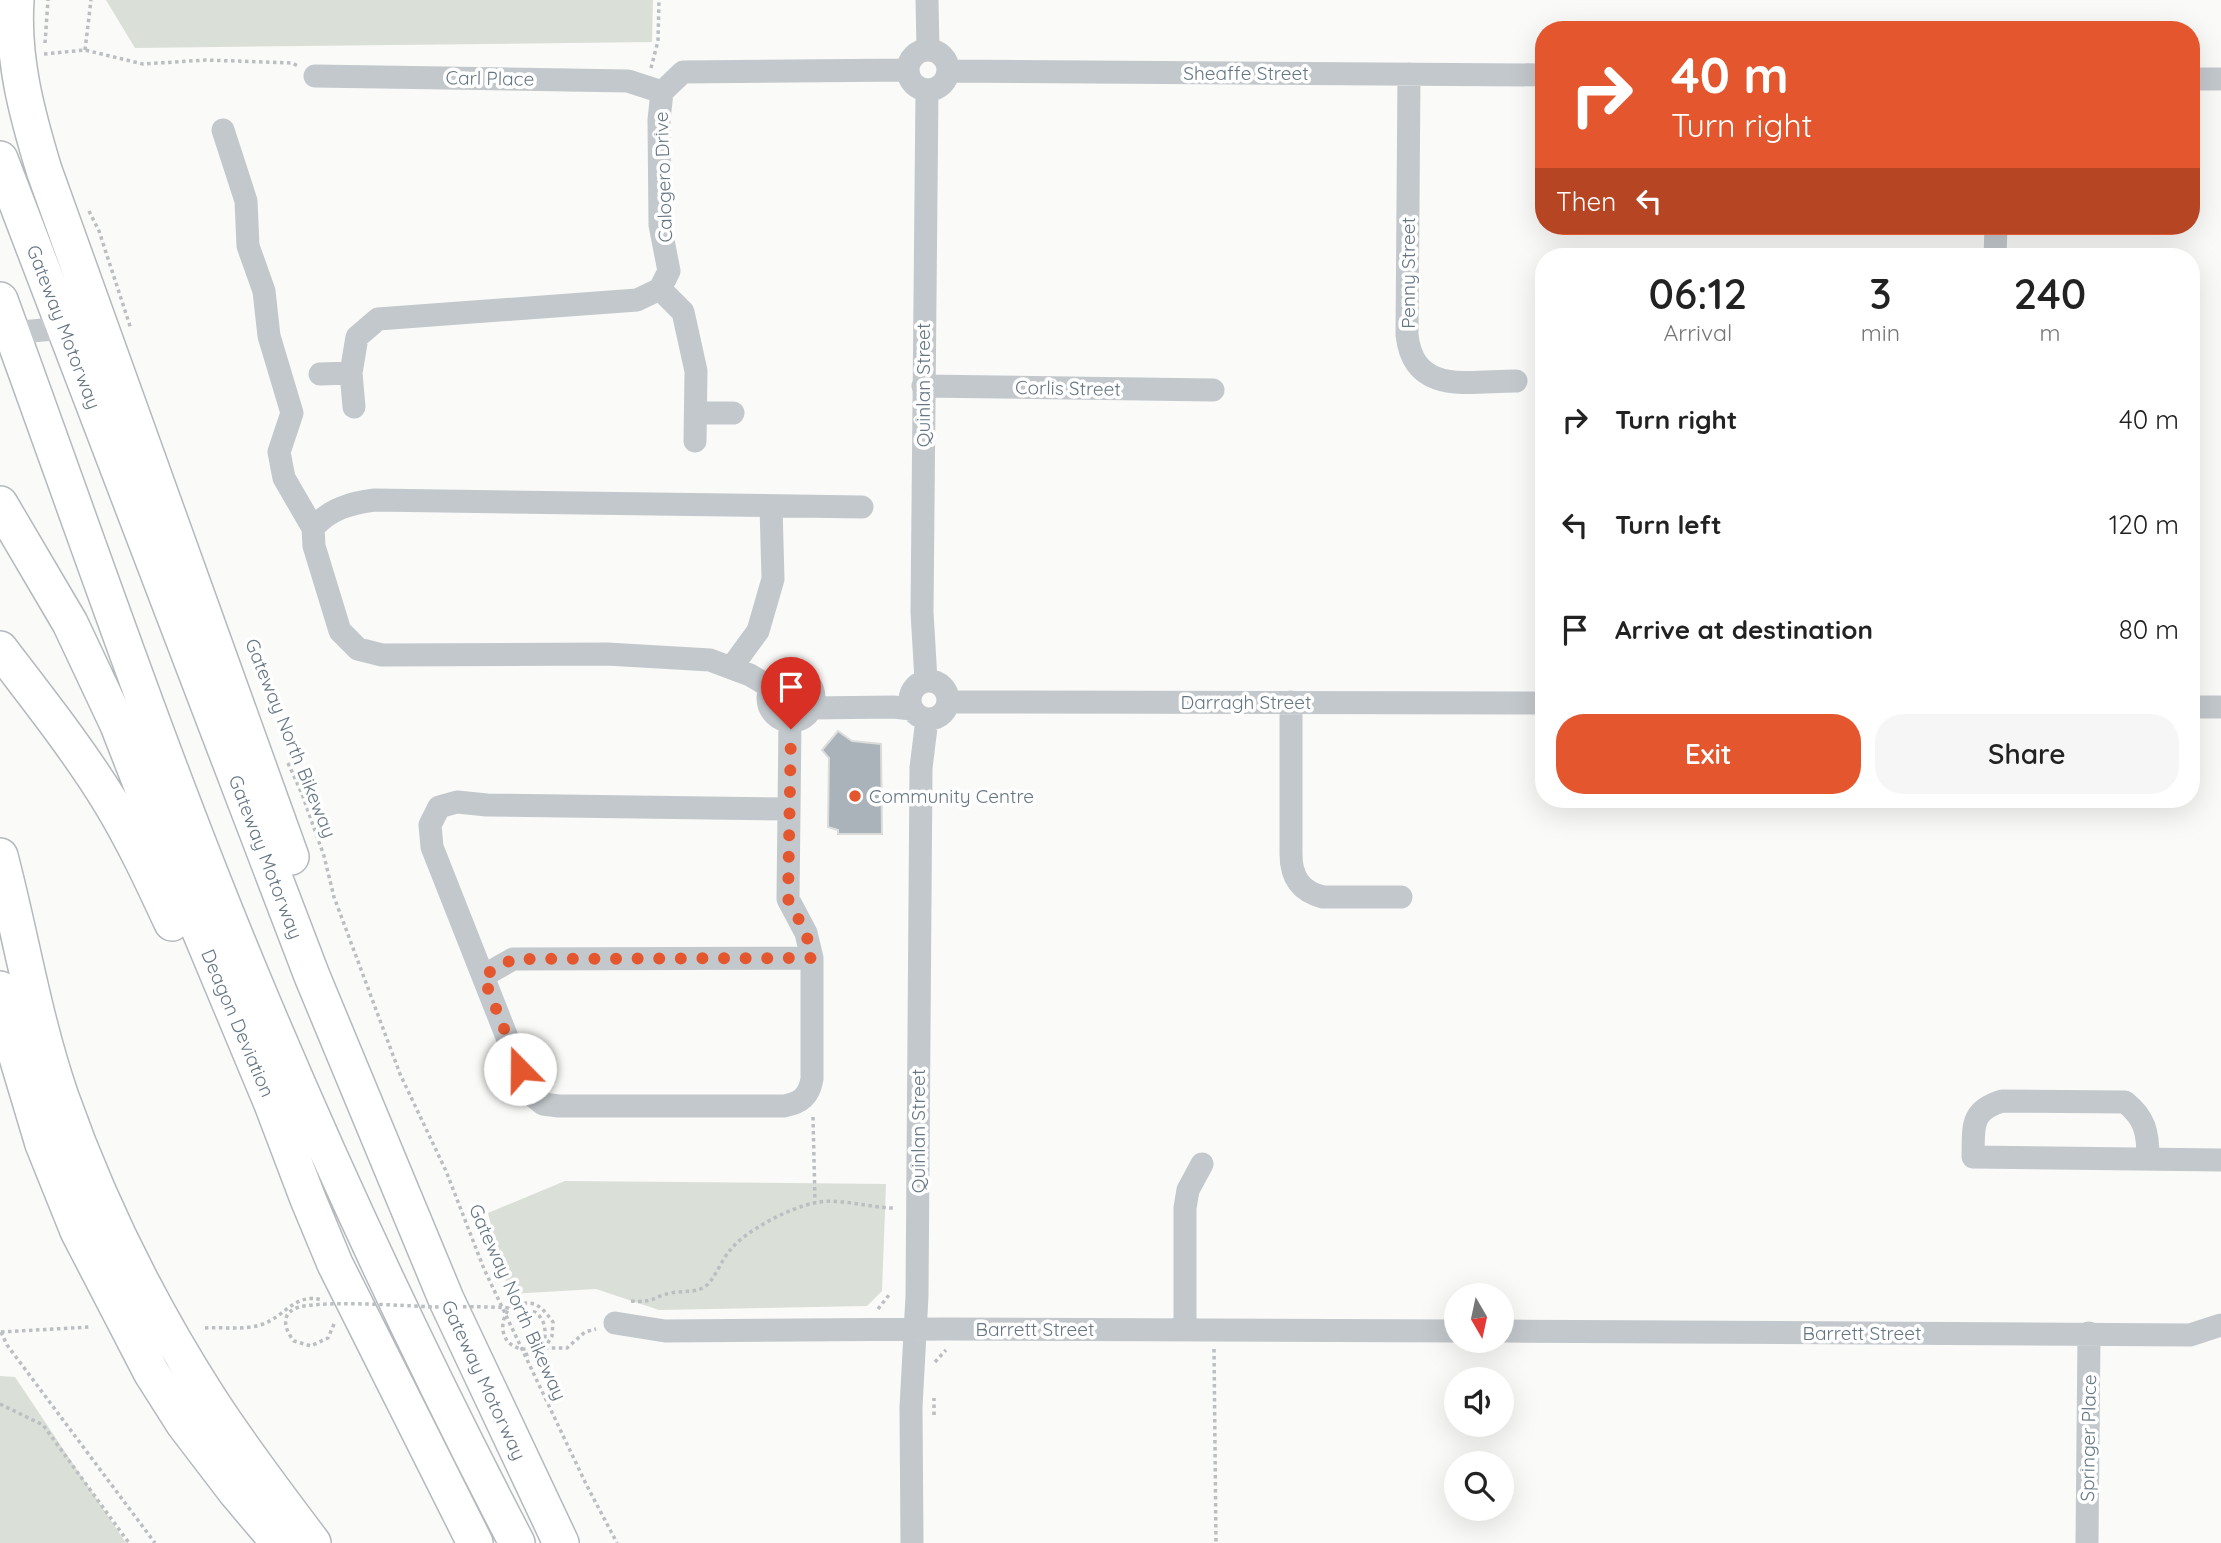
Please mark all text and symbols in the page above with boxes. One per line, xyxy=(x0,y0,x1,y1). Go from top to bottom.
text: 40 m xyxy=(1671,44,1789,105)
icon: right xyxy=(1556,49,1647,140)
street label: Sheaffe Street xyxy=(1183,61,1309,85)
street label: Carl Place xyxy=(446,65,534,91)
text: Turn right xyxy=(1671,105,1812,145)
street label: Calogero Drive xyxy=(649,111,677,243)
icon: left xyxy=(1630,182,1668,220)
text: Then xyxy=(1556,185,1616,218)
street label: Penny Street xyxy=(1396,217,1420,329)
street label: Gateway Motorway xyxy=(22,242,106,412)
text: 06:12 xyxy=(1649,267,1747,320)
text: 3 xyxy=(1869,267,1892,320)
text: 240 xyxy=(2014,267,2086,320)
text: Arrival xyxy=(1663,318,1732,347)
text: min xyxy=(1861,318,1900,347)
text: m xyxy=(2039,318,2060,347)
street label: Quinlan Street xyxy=(911,323,935,447)
street label: Corlis Street xyxy=(1015,375,1121,401)
icon: right xyxy=(1556,401,1594,439)
text: Turn right xyxy=(1615,403,1737,436)
text: 40 m xyxy=(2119,403,2179,436)
icon: left xyxy=(1556,506,1594,544)
text: Turn left xyxy=(1615,508,1722,541)
text: 120 m xyxy=(2109,508,2179,541)
icon: arrive xyxy=(1556,611,1594,649)
text: Arrive at destination xyxy=(1615,613,1873,646)
text: 80 m xyxy=(2119,613,2179,646)
street label: Gateway North Bikeway xyxy=(240,635,342,841)
pin xyxy=(761,657,821,729)
icon: arrive xyxy=(772,668,810,706)
street label: Darragh Street xyxy=(1181,690,1311,714)
button: Exit xyxy=(1556,714,1861,794)
button: Share xyxy=(1875,714,2179,794)
street label: Gateway Motorway xyxy=(224,772,308,942)
place label: Community Centre xyxy=(869,784,1034,808)
marker: Community Centre xyxy=(847,788,863,804)
street label: Deagon Deviation xyxy=(196,945,280,1101)
position arrow xyxy=(483,1032,557,1106)
street label: Quinlan Street xyxy=(906,1069,930,1193)
street label: Gateway North Bikeway xyxy=(464,1200,572,1404)
north arrow xyxy=(1444,1283,1514,1353)
map controls xyxy=(1444,1283,1514,1521)
street label: Gateway Motorway xyxy=(436,1296,532,1464)
street label: Barrett Street xyxy=(976,1317,1094,1341)
street label: Barrett Street xyxy=(1803,1321,1921,1345)
button: sound xyxy=(1444,1367,1514,1437)
street label: Springer Place xyxy=(2075,1374,2101,1502)
button: search xyxy=(1444,1451,1514,1521)

